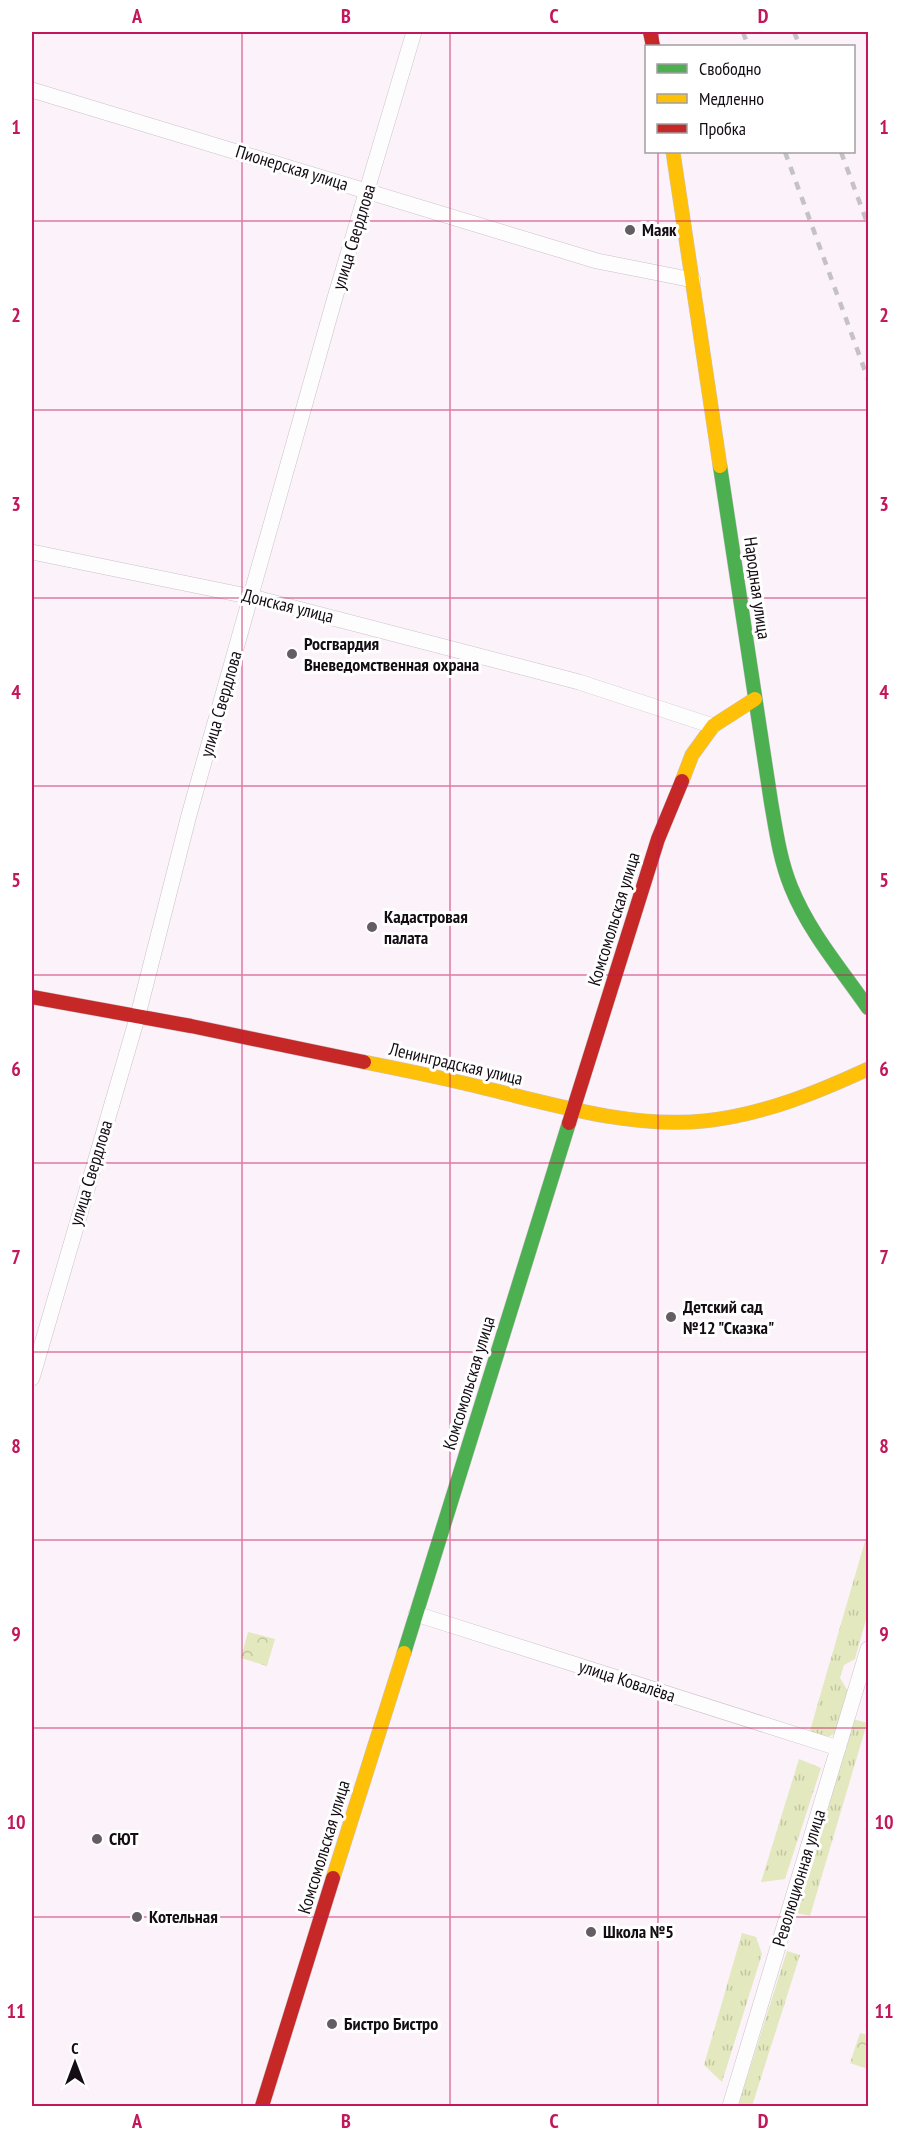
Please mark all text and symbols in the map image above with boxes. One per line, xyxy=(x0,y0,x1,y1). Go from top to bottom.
text: A xyxy=(131,3,143,29)
text: B xyxy=(341,3,351,29)
text: C xyxy=(549,3,559,29)
text: D xyxy=(758,3,769,29)
legend xyxy=(645,45,855,153)
text: Свободно xyxy=(699,57,762,80)
text: Медленно xyxy=(699,87,764,110)
text: 1 xyxy=(11,114,21,140)
text: 1 xyxy=(879,114,889,140)
text: Пробка xyxy=(699,117,746,140)
street label: Пионерская улица xyxy=(233,140,351,196)
street label: улица Свердлова xyxy=(327,181,380,292)
place label: Маяк xyxy=(642,218,677,241)
marker: Маяк xyxy=(623,223,637,237)
text: 2 xyxy=(11,302,21,328)
text: 2 xyxy=(879,302,889,328)
text: 3 xyxy=(11,491,21,517)
text: 3 xyxy=(879,491,889,517)
street label: Народная улица xyxy=(739,535,776,641)
street label: Донская улица xyxy=(240,583,336,628)
place label: Росгвардия Вневедомственная охрана xyxy=(304,632,479,676)
marker: Росгвардия Вневедомственная охрана xyxy=(285,647,299,661)
street label: улица Свердлова xyxy=(194,648,247,760)
text: 4 xyxy=(11,679,21,705)
text: 4 xyxy=(879,679,889,705)
street label: Комсомольская улица xyxy=(582,849,645,988)
text: 5 xyxy=(11,867,21,893)
text: 5 xyxy=(879,867,889,893)
place label: Кадастровая палата xyxy=(384,905,468,949)
marker: Кадастровая палата xyxy=(365,920,379,934)
street label: Ленинградская улица xyxy=(386,1037,525,1090)
text: 6 xyxy=(11,1056,21,1082)
text: 6 xyxy=(879,1056,889,1082)
street label: улица Свердлова xyxy=(64,1117,117,1228)
text: 7 xyxy=(11,1244,21,1270)
text: 7 xyxy=(879,1244,889,1270)
place label: Детский сад №12 "Сказка" xyxy=(683,1295,774,1339)
marker: Детский сад №12 "Сказка" xyxy=(664,1310,678,1324)
street label: Комсомольская улица xyxy=(437,1313,500,1452)
text: 8 xyxy=(11,1433,21,1459)
text: 8 xyxy=(879,1433,889,1459)
text: 9 xyxy=(11,1621,21,1647)
text: 9 xyxy=(879,1621,889,1647)
street label: улица Ковалёва xyxy=(576,1654,678,1707)
street label: Комсомольская улица xyxy=(292,1777,355,1916)
street label: Революционная улица xyxy=(767,1807,830,1949)
text: 10 xyxy=(6,1809,26,1835)
text: 10 xyxy=(874,1809,894,1835)
place label: СЮТ xyxy=(109,1827,139,1850)
marker: СЮТ xyxy=(90,1832,104,1846)
place label: Котельная xyxy=(149,1905,218,1928)
marker: Котельная xyxy=(130,1910,144,1924)
place label: Школа №5 xyxy=(603,1920,674,1943)
marker: Школа №5 xyxy=(584,1925,598,1939)
text: 11 xyxy=(6,1998,26,2024)
text: 11 xyxy=(874,1998,894,2024)
place label: Бистро Бистро xyxy=(344,2012,438,2035)
marker: Бистро Бистро xyxy=(325,2017,339,2031)
north arrow xyxy=(45,2033,105,2093)
text: С xyxy=(71,2038,79,2058)
text: A xyxy=(131,2108,143,2134)
text: B xyxy=(341,2108,351,2134)
text: C xyxy=(549,2108,559,2134)
text: D xyxy=(758,2108,769,2134)

